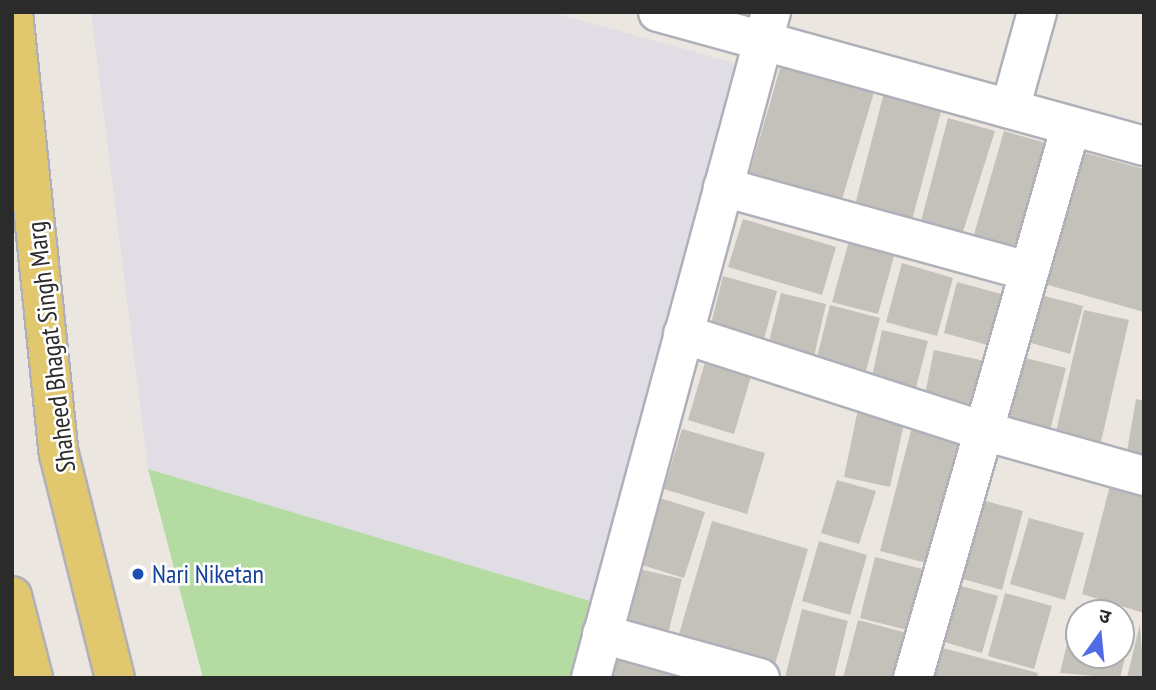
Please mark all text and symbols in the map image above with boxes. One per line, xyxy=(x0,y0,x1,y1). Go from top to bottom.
street label: Shaheed Bhagat Singh Marg xyxy=(20,220,82,474)
place label: Nari Niketan xyxy=(152,558,264,590)
marker: Nari Niketan xyxy=(130,566,146,582)
north arrow xyxy=(1065,599,1135,669)
text: उ xyxy=(1096,603,1113,629)

